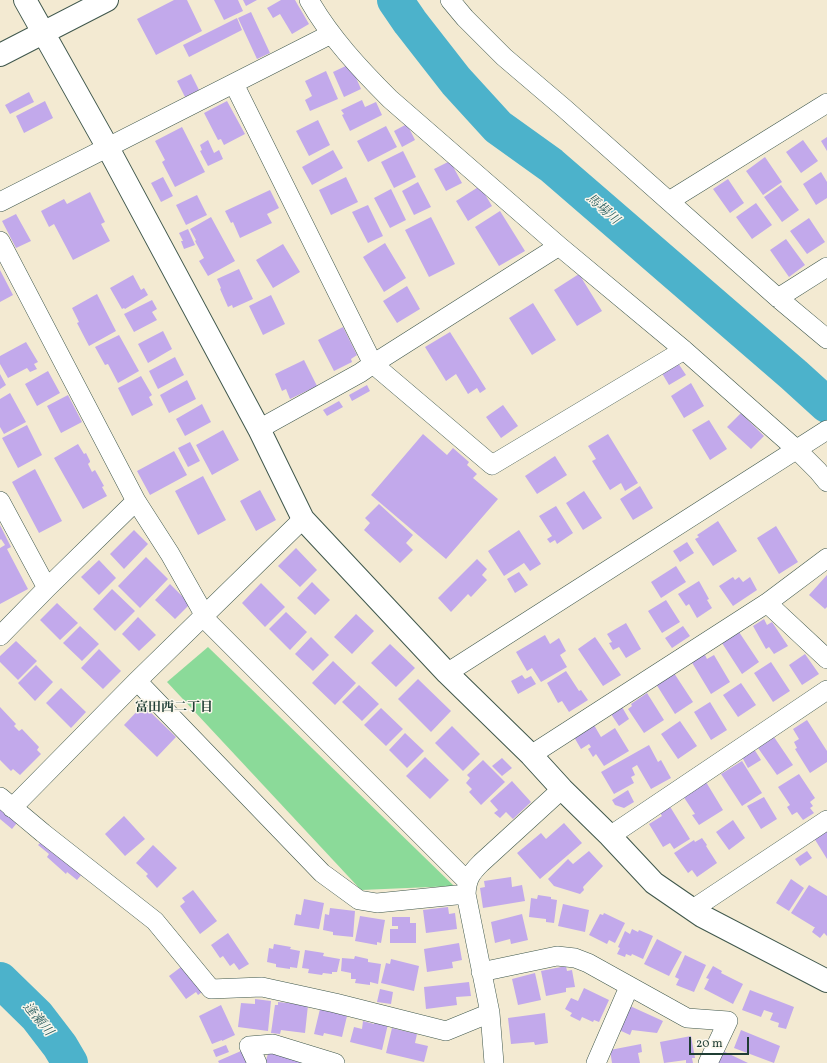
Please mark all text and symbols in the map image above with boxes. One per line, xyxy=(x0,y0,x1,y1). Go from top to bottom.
water label: 馬場川 xyxy=(582,191,622,229)
district label: 富田西二丁目 xyxy=(135,701,213,717)
water label: 逢瀬川 xyxy=(18,1000,56,1040)
scale bar xyxy=(691,1029,751,1055)
text: 20 m xyxy=(696,1036,723,1052)

